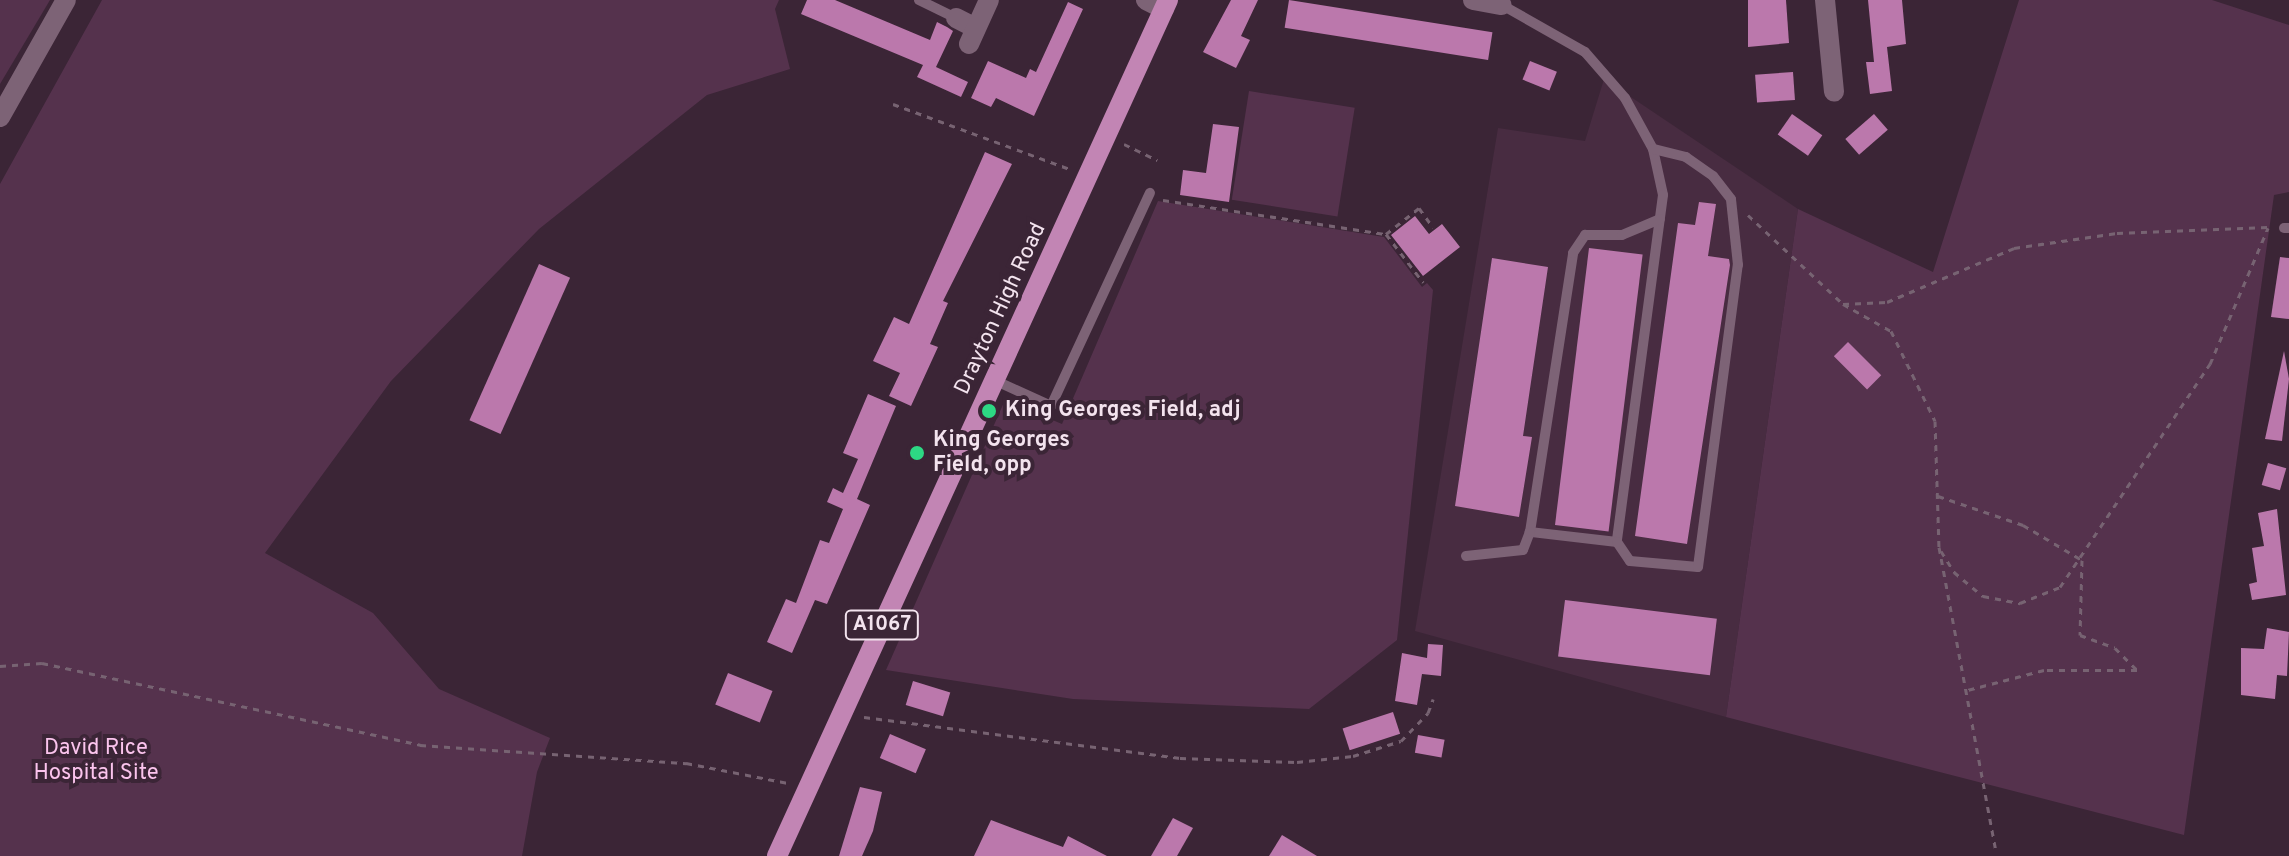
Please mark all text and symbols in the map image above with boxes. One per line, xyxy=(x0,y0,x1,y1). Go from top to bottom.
street label: Drayton High Road xyxy=(950,219,1052,399)
place label: King Georges Field, adj xyxy=(1005,398,1241,424)
marker: King Georges Field, adj xyxy=(980,402,998,420)
place label: King Georges Field, opp xyxy=(933,427,1070,478)
marker: King Georges Field, opp xyxy=(908,444,926,462)
road number: A1067 xyxy=(844,609,920,641)
park label: David Rice Hospital Site xyxy=(33,735,159,786)

